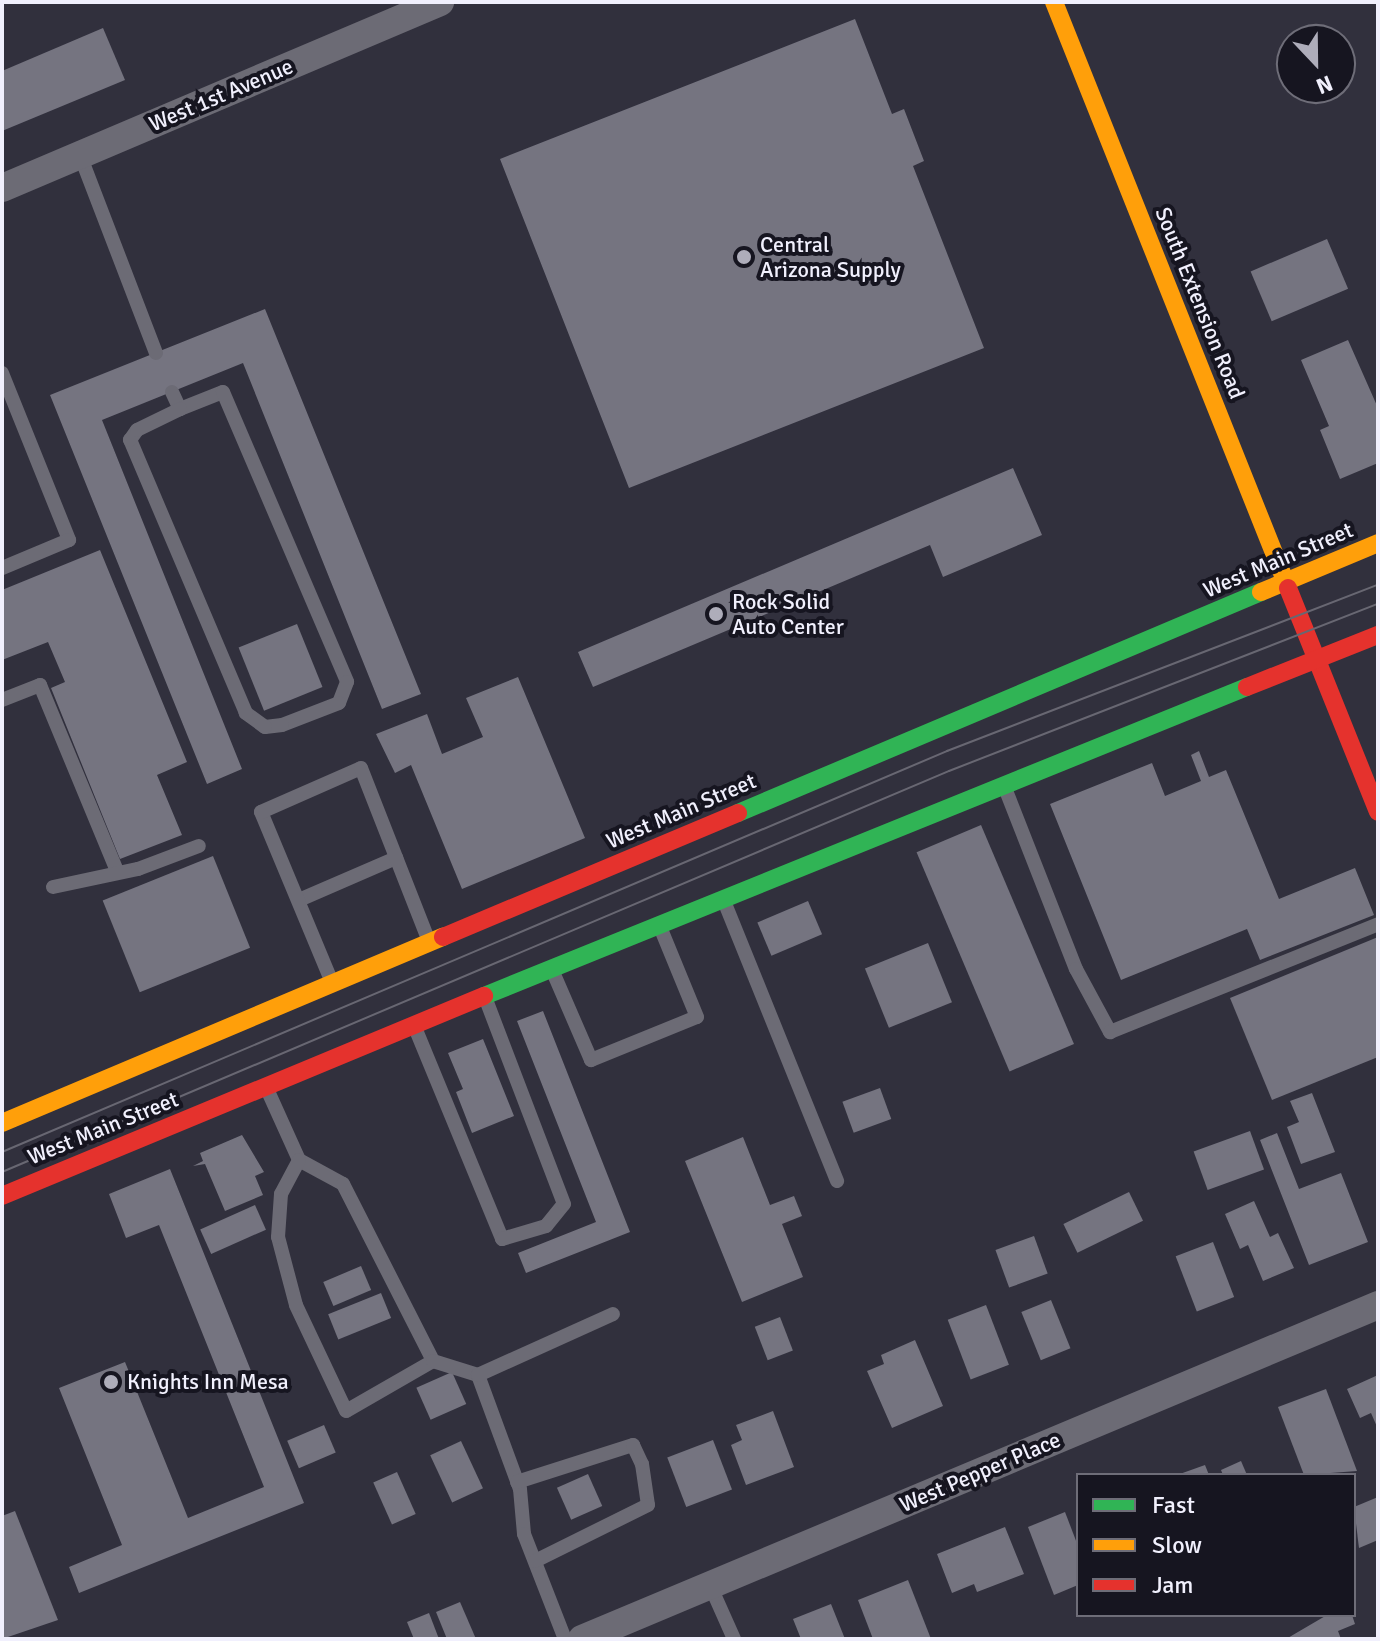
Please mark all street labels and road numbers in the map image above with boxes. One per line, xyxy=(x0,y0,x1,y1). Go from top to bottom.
street label: West 1st Avenue xyxy=(145,53,297,137)
street label: South Extension Road xyxy=(1149,203,1251,403)
street label: West Main Street xyxy=(1199,517,1357,603)
street label: West Main Street xyxy=(602,768,760,854)
street label: West Main Street xyxy=(24,1086,182,1170)
street label: West Pepper Place xyxy=(895,1426,1065,1518)

